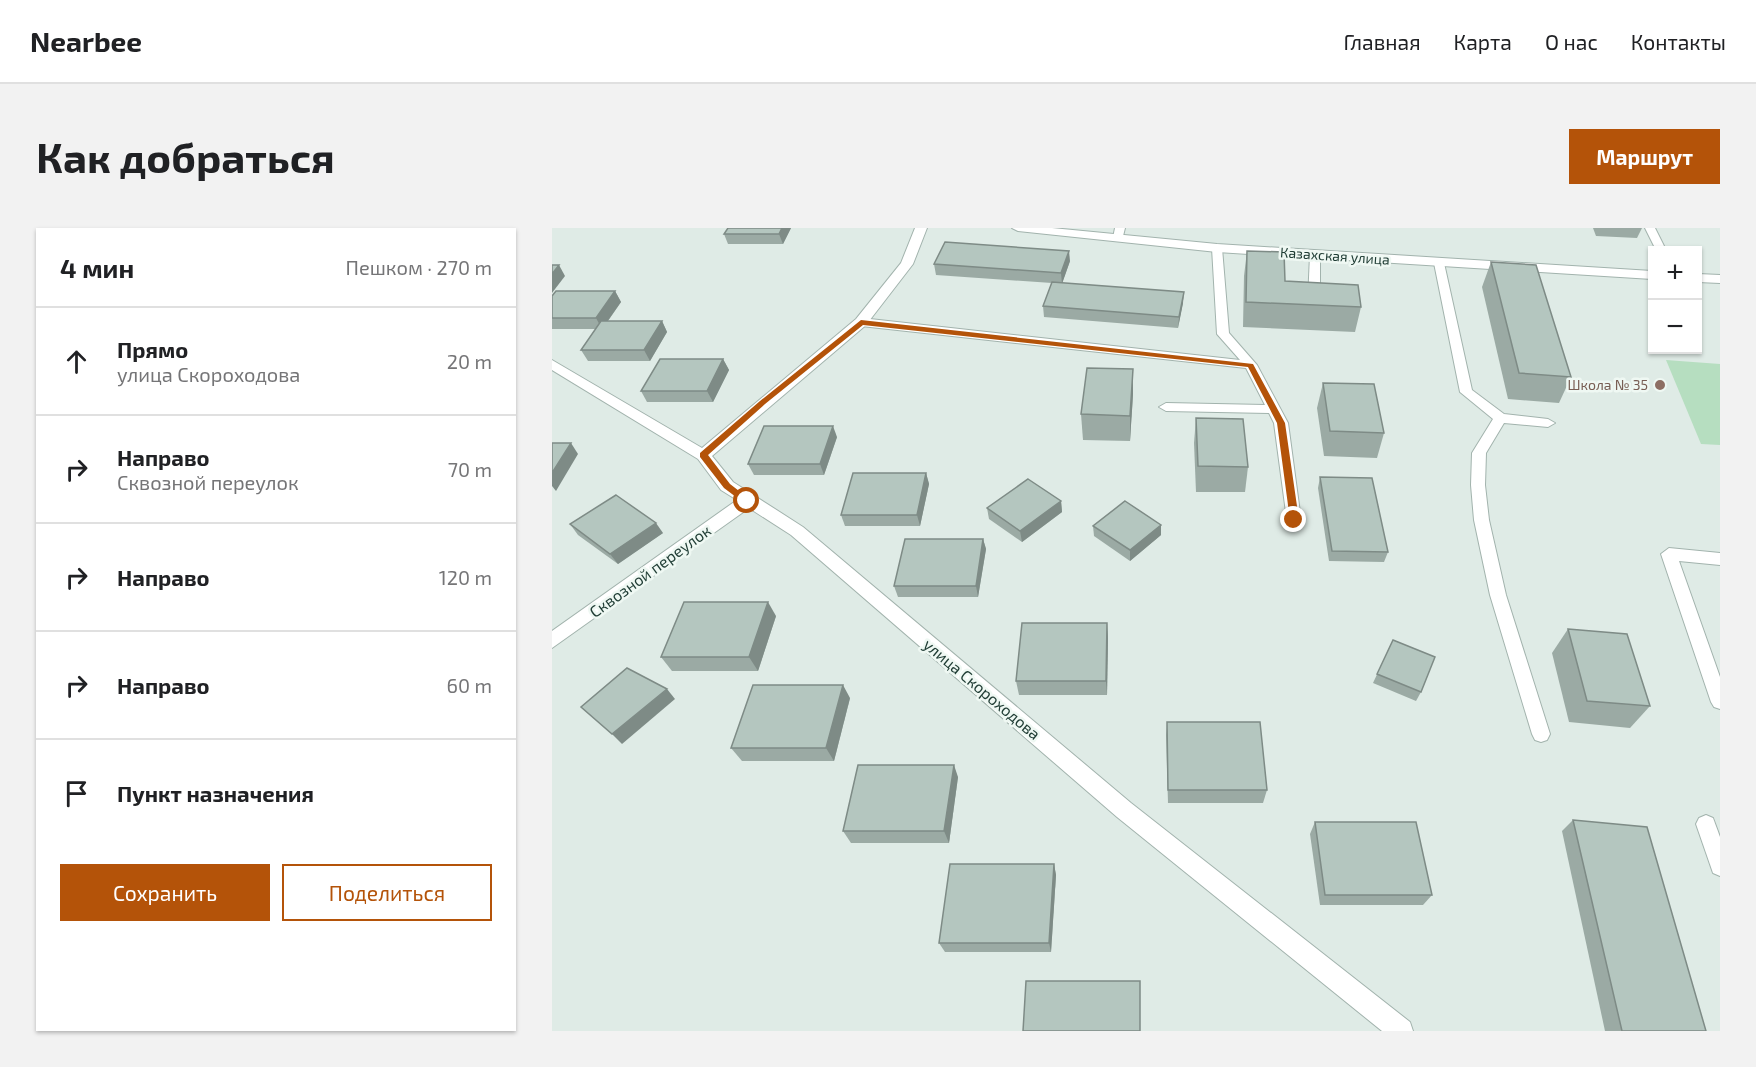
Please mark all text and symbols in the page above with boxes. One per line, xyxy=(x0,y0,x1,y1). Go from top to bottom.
text: Nearbee xyxy=(30,24,142,58)
text: Главная xyxy=(1344,29,1421,54)
text: Карта xyxy=(1454,29,1512,54)
text: О нас xyxy=(1545,29,1598,54)
text: Контакты xyxy=(1631,29,1726,54)
button: Маршрут xyxy=(1569,129,1720,184)
text: Как добраться xyxy=(36,131,335,181)
street label: Казахская улица xyxy=(1280,243,1391,268)
map controls xyxy=(1648,246,1702,354)
button: + xyxy=(1648,246,1702,300)
text: 4 мин xyxy=(60,252,134,283)
text: Пешком · 270 m xyxy=(346,255,492,279)
button: − xyxy=(1648,300,1702,354)
text: Прямо xyxy=(117,336,188,362)
icon: ahead xyxy=(60,345,93,378)
text: 20 m xyxy=(447,349,492,373)
text: улица Скороходова xyxy=(117,362,300,386)
place label: Школа № 35 xyxy=(1568,376,1648,393)
marker: Школа № 35 xyxy=(1653,378,1667,392)
text: Направо xyxy=(117,444,210,470)
icon: right xyxy=(60,453,93,486)
text: 70 m xyxy=(448,457,492,481)
text: Сквозной переулок xyxy=(117,470,299,494)
route start xyxy=(733,487,759,513)
route end xyxy=(1280,506,1306,532)
street label: Сквозной переулок xyxy=(585,520,715,622)
icon: right xyxy=(60,561,93,594)
text: Направо xyxy=(117,564,210,590)
text: 120 m xyxy=(439,565,492,589)
street label: улица Скороходова xyxy=(919,634,1045,744)
icon: right xyxy=(60,669,93,702)
text: Направо xyxy=(117,672,210,698)
text: 60 m xyxy=(447,673,492,697)
icon: arrive xyxy=(60,777,93,810)
text: Пункт назначения xyxy=(117,780,314,806)
button: Сохранить xyxy=(60,864,270,921)
button: Поделиться xyxy=(282,864,492,921)

